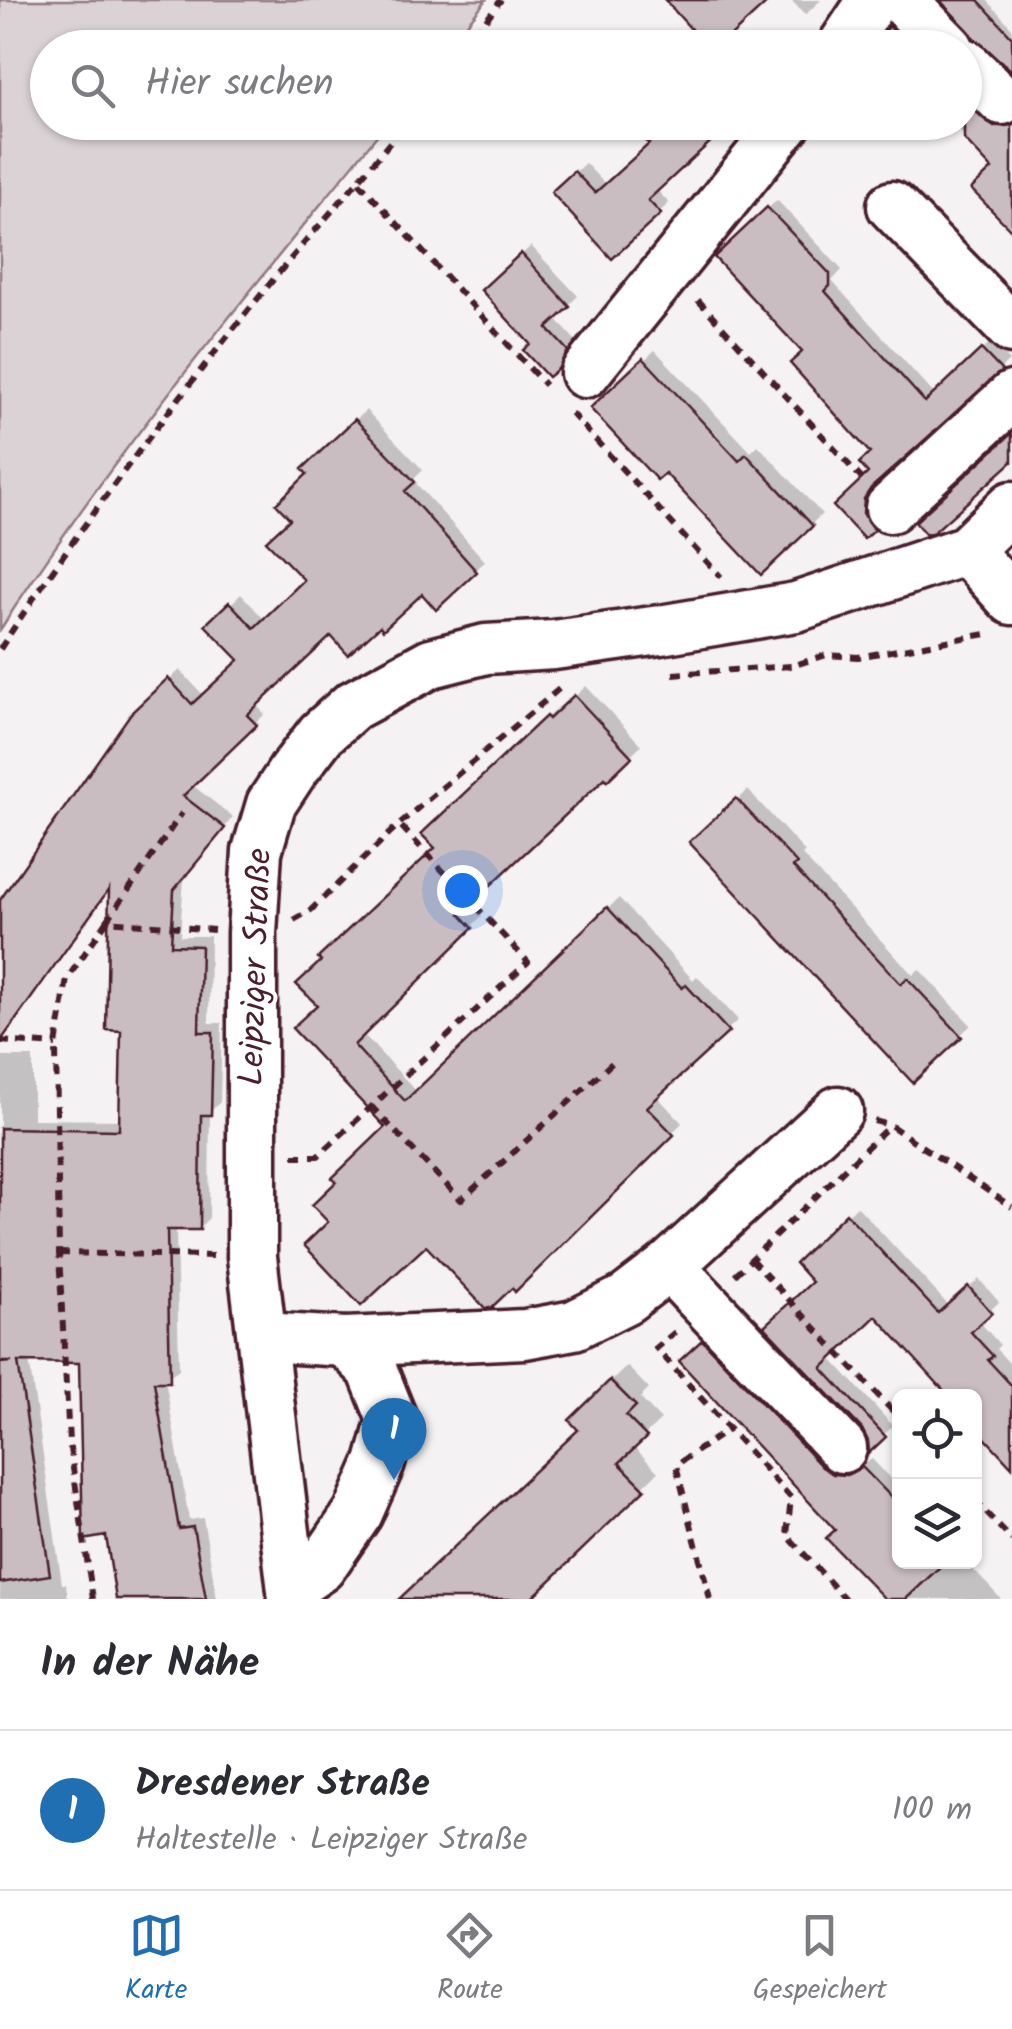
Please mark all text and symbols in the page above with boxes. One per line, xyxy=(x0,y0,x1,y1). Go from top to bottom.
search box xyxy=(30,30,982,140)
text: Hier suchen xyxy=(145,55,334,115)
icon: search xyxy=(65,58,120,113)
street label: Leipziger Straße xyxy=(225,847,289,1087)
your location xyxy=(437,865,488,916)
map controls xyxy=(892,1389,982,1569)
button: locate xyxy=(892,1389,982,1479)
pin: 1 xyxy=(362,1398,426,1480)
button: layers xyxy=(892,1479,982,1569)
text: In der Nähe xyxy=(40,1631,259,1698)
text: Dresdener Straße xyxy=(135,1755,430,1815)
text: 1 xyxy=(68,1785,77,1836)
text: 100 m xyxy=(892,1785,972,1836)
text: Haltestelle · Leipziger Straße xyxy=(135,1815,527,1866)
tab: Karte xyxy=(125,1908,187,2013)
tab: Route xyxy=(437,1908,503,2013)
tab: Gespeichert xyxy=(753,1908,887,2013)

